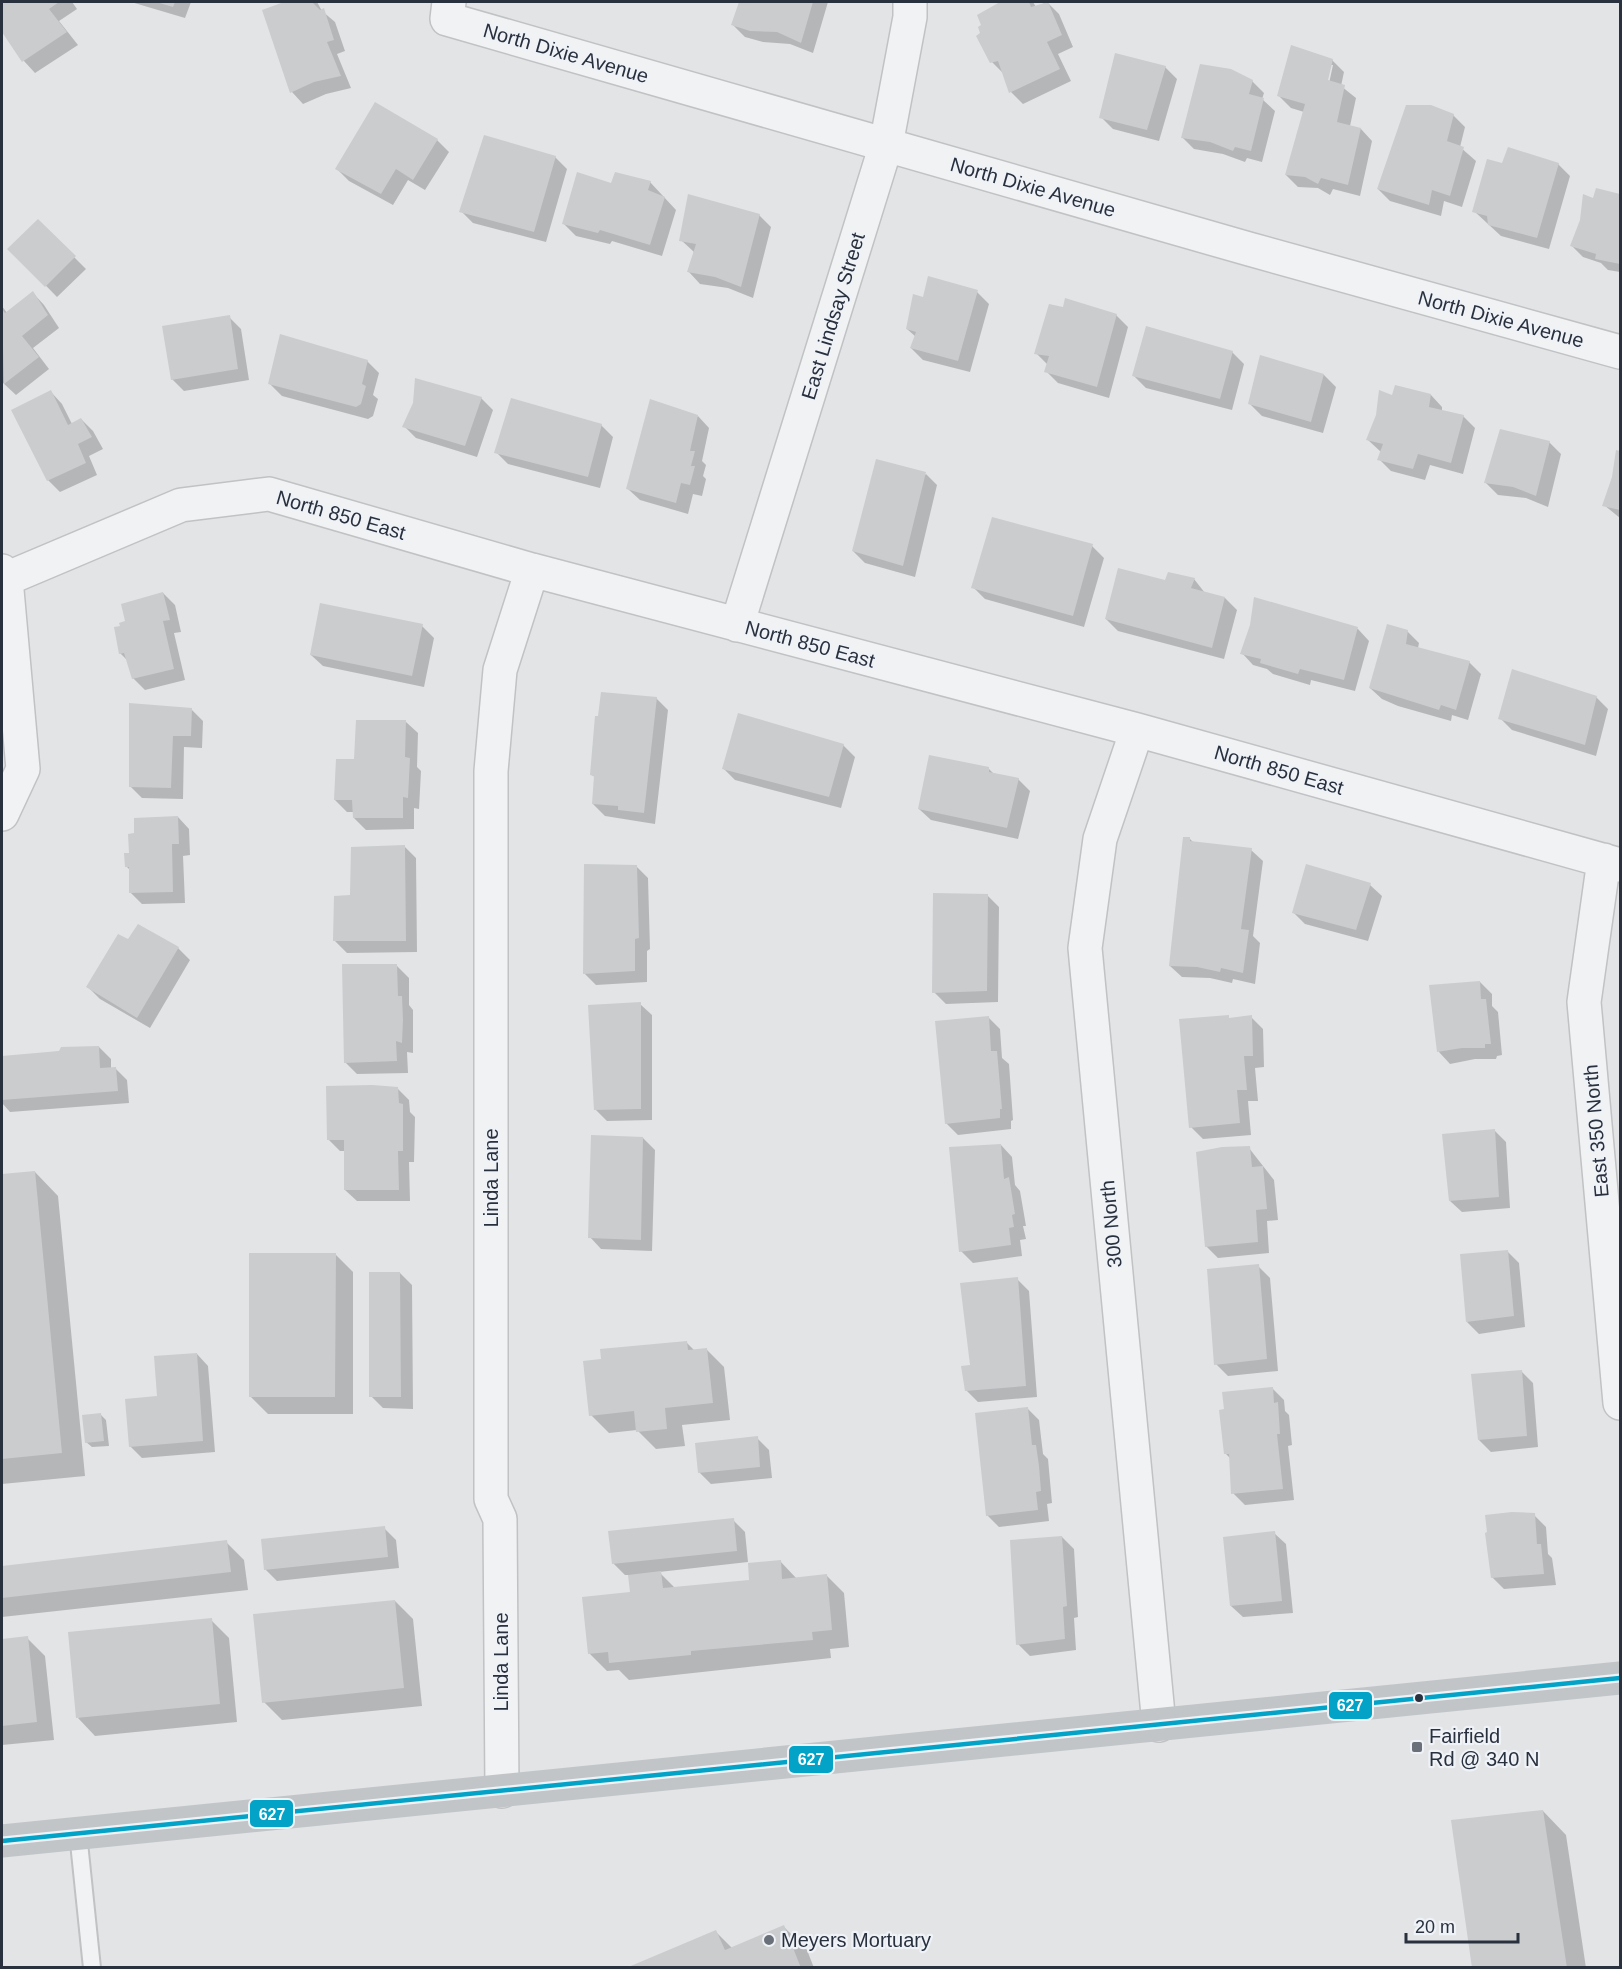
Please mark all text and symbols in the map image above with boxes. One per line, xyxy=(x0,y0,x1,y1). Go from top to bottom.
street label: North Dixie Avenue xyxy=(481,19,651,87)
street label: North Dixie Avenue xyxy=(948,153,1118,221)
street label: East Lindsay Street xyxy=(797,229,869,402)
street label: North Dixie Avenue xyxy=(1416,286,1586,352)
street label: North 850 East xyxy=(274,486,409,544)
street label: North 850 East xyxy=(743,616,878,672)
street label: North 850 East xyxy=(1212,741,1347,799)
street label: East 350 North xyxy=(1579,1064,1613,1198)
street label: Linda Lane xyxy=(480,1129,502,1227)
street label: 300 North xyxy=(1096,1179,1126,1269)
street label: Linda Lane xyxy=(490,1613,512,1711)
line badge: 627 xyxy=(1328,1691,1373,1720)
unlabelled marker xyxy=(1413,1692,1425,1704)
text: 627 xyxy=(1337,1697,1363,1714)
place label: Fairfield Rd @ 340 N xyxy=(1429,1725,1539,1770)
marker: Fairfield Rd @ 340 N xyxy=(1410,1740,1424,1754)
line badge: 627 xyxy=(788,1745,834,1774)
text: 627 xyxy=(798,1751,824,1768)
line badge: 627 xyxy=(249,1799,294,1828)
text: 627 xyxy=(259,1806,285,1823)
scale bar xyxy=(1406,1906,1518,1944)
text: 20 m xyxy=(1415,1917,1455,1937)
place label: Meyers Mortuary xyxy=(781,1929,931,1951)
marker: Meyers Mortuary xyxy=(762,1933,776,1947)

